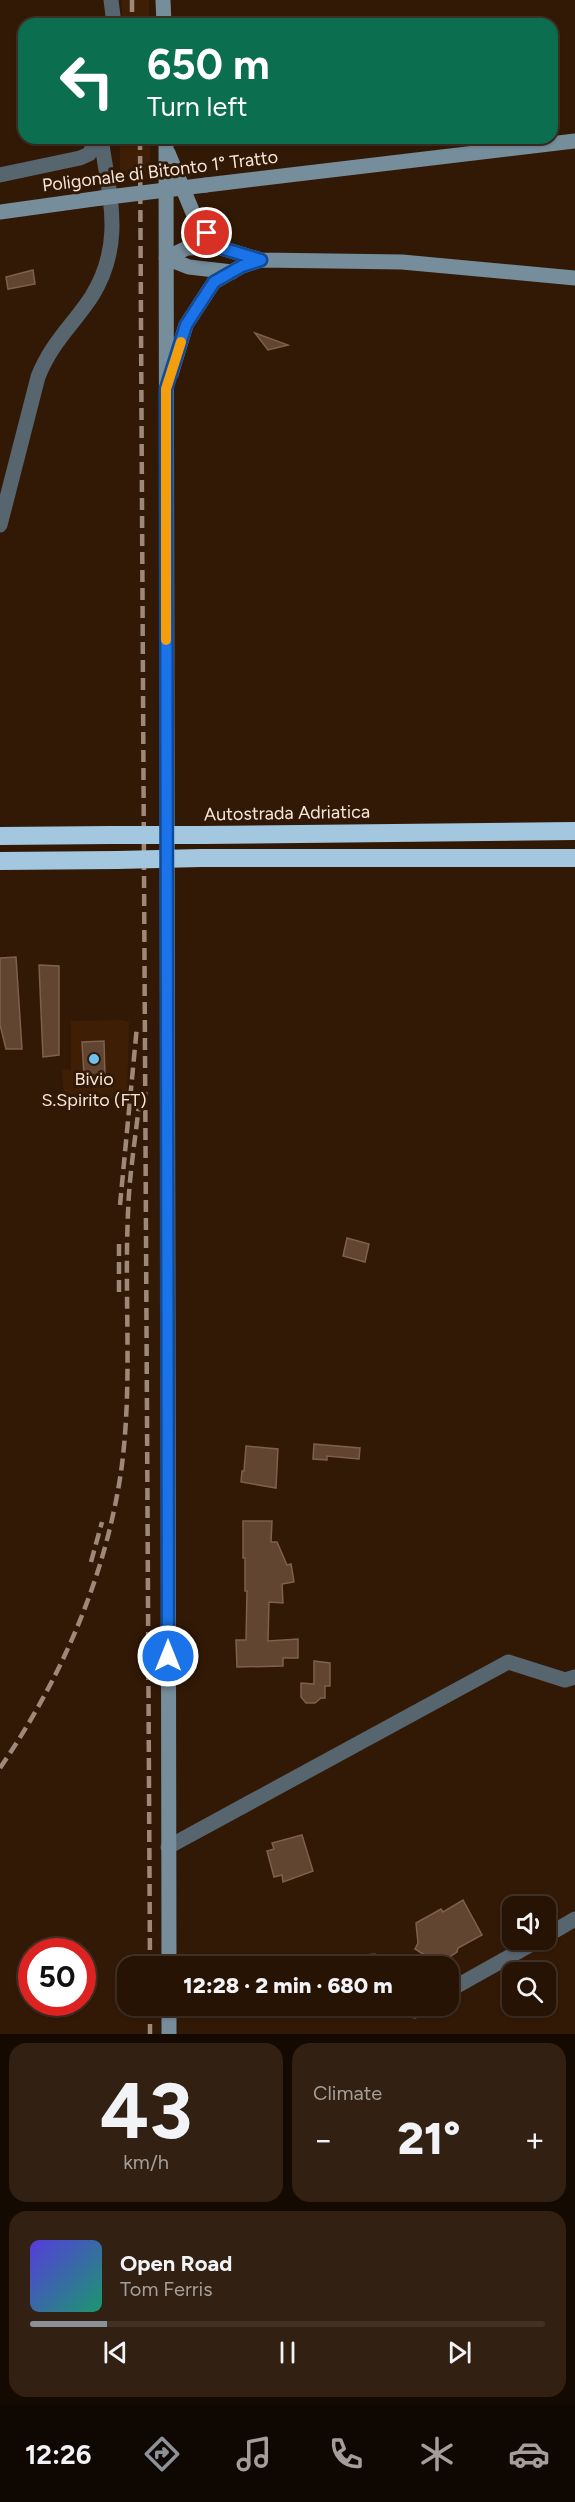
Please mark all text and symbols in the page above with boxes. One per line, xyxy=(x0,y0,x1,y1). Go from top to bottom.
text: 650 m xyxy=(147,39,270,90)
icon: left xyxy=(48,42,126,120)
text: Turn left xyxy=(147,90,247,123)
street label: Poligonale di Bitonto 1° Tratto xyxy=(41,146,279,196)
pin xyxy=(181,207,232,258)
icon: arrive xyxy=(190,216,223,249)
street label: Autostrada Adriatica xyxy=(204,801,370,825)
marker: Bivio S.Spirito (FT) xyxy=(87,1052,101,1066)
place label: Bivio S.Spirito (FT) xyxy=(42,1068,146,1111)
position arrow xyxy=(136,1624,200,1688)
map controls xyxy=(502,1896,556,2016)
button: sound xyxy=(502,1896,556,1950)
speed limit sign: 50 xyxy=(18,1938,96,2016)
button: search xyxy=(502,1962,556,2016)
text: 12:28 · 2 min · 680 m xyxy=(183,1972,393,1999)
text: 43 xyxy=(100,2064,192,2158)
text: Climate xyxy=(313,2081,382,2105)
text: 21° xyxy=(398,2111,460,2165)
text: − xyxy=(313,2120,334,2159)
text: + xyxy=(524,2120,545,2159)
text: km/h xyxy=(123,2150,169,2174)
text: Open Road xyxy=(120,2250,232,2277)
text: Tom Ferris xyxy=(120,2277,213,2301)
icon: previous xyxy=(99,2336,132,2369)
icon: pause xyxy=(271,2336,304,2369)
icon: next xyxy=(443,2336,476,2369)
icon: directions xyxy=(141,2433,183,2475)
icon: music xyxy=(233,2433,275,2475)
icon: phone xyxy=(325,2433,367,2475)
icon: climate xyxy=(416,2433,458,2475)
icon: car xyxy=(508,2433,550,2475)
text: 12:26 xyxy=(25,2438,91,2471)

